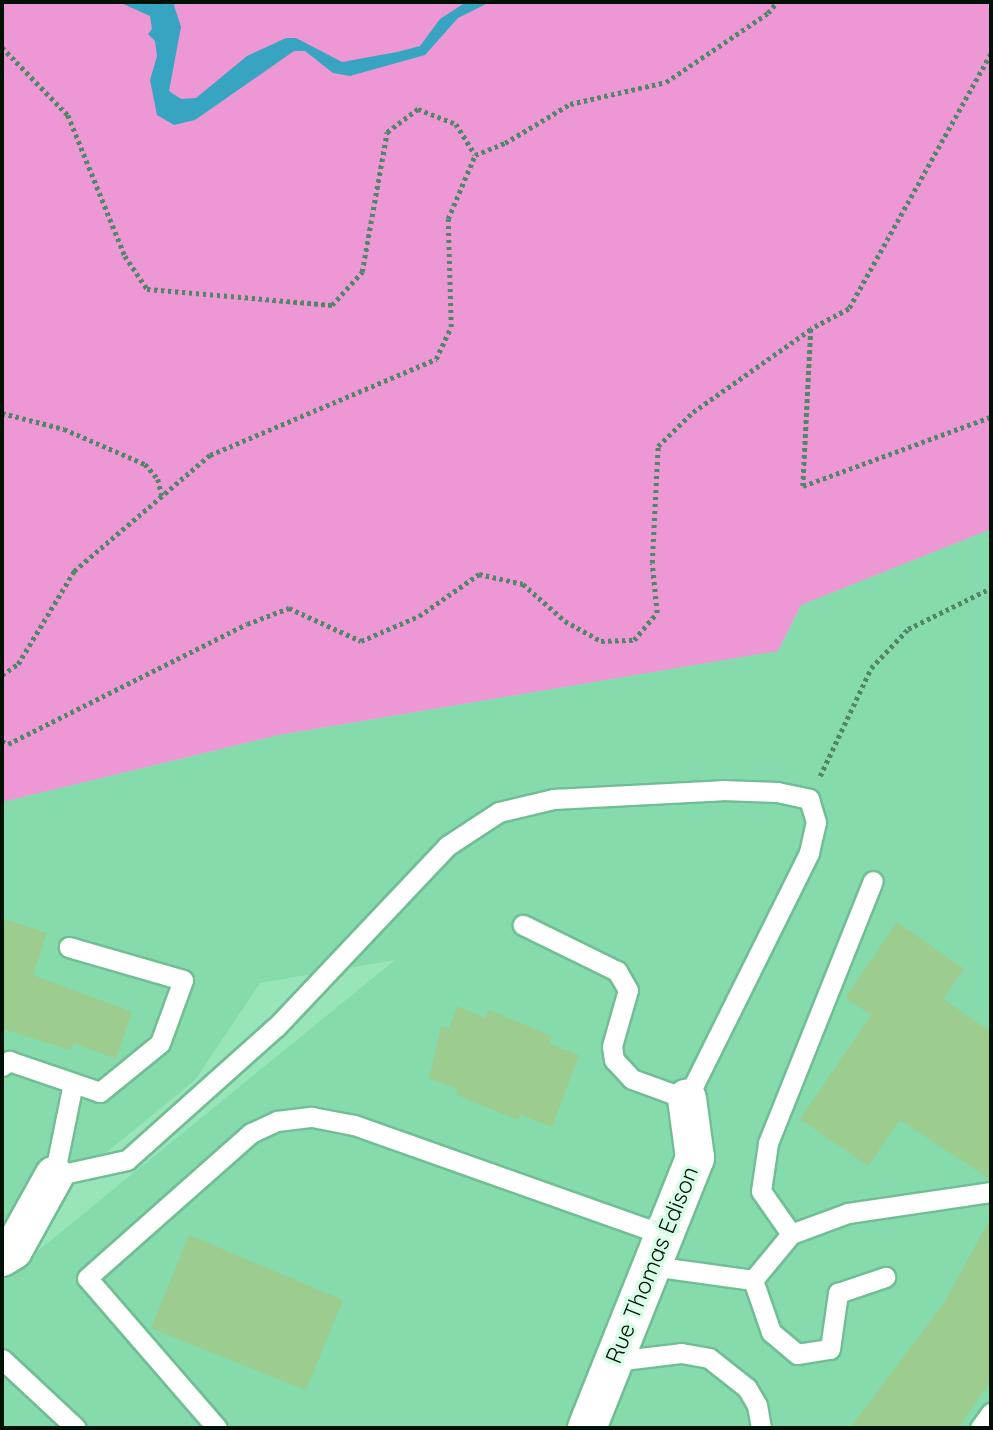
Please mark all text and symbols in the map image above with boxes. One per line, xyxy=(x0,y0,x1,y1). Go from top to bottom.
street label: Rue Thomas Edison xyxy=(600,1162,704,1368)

